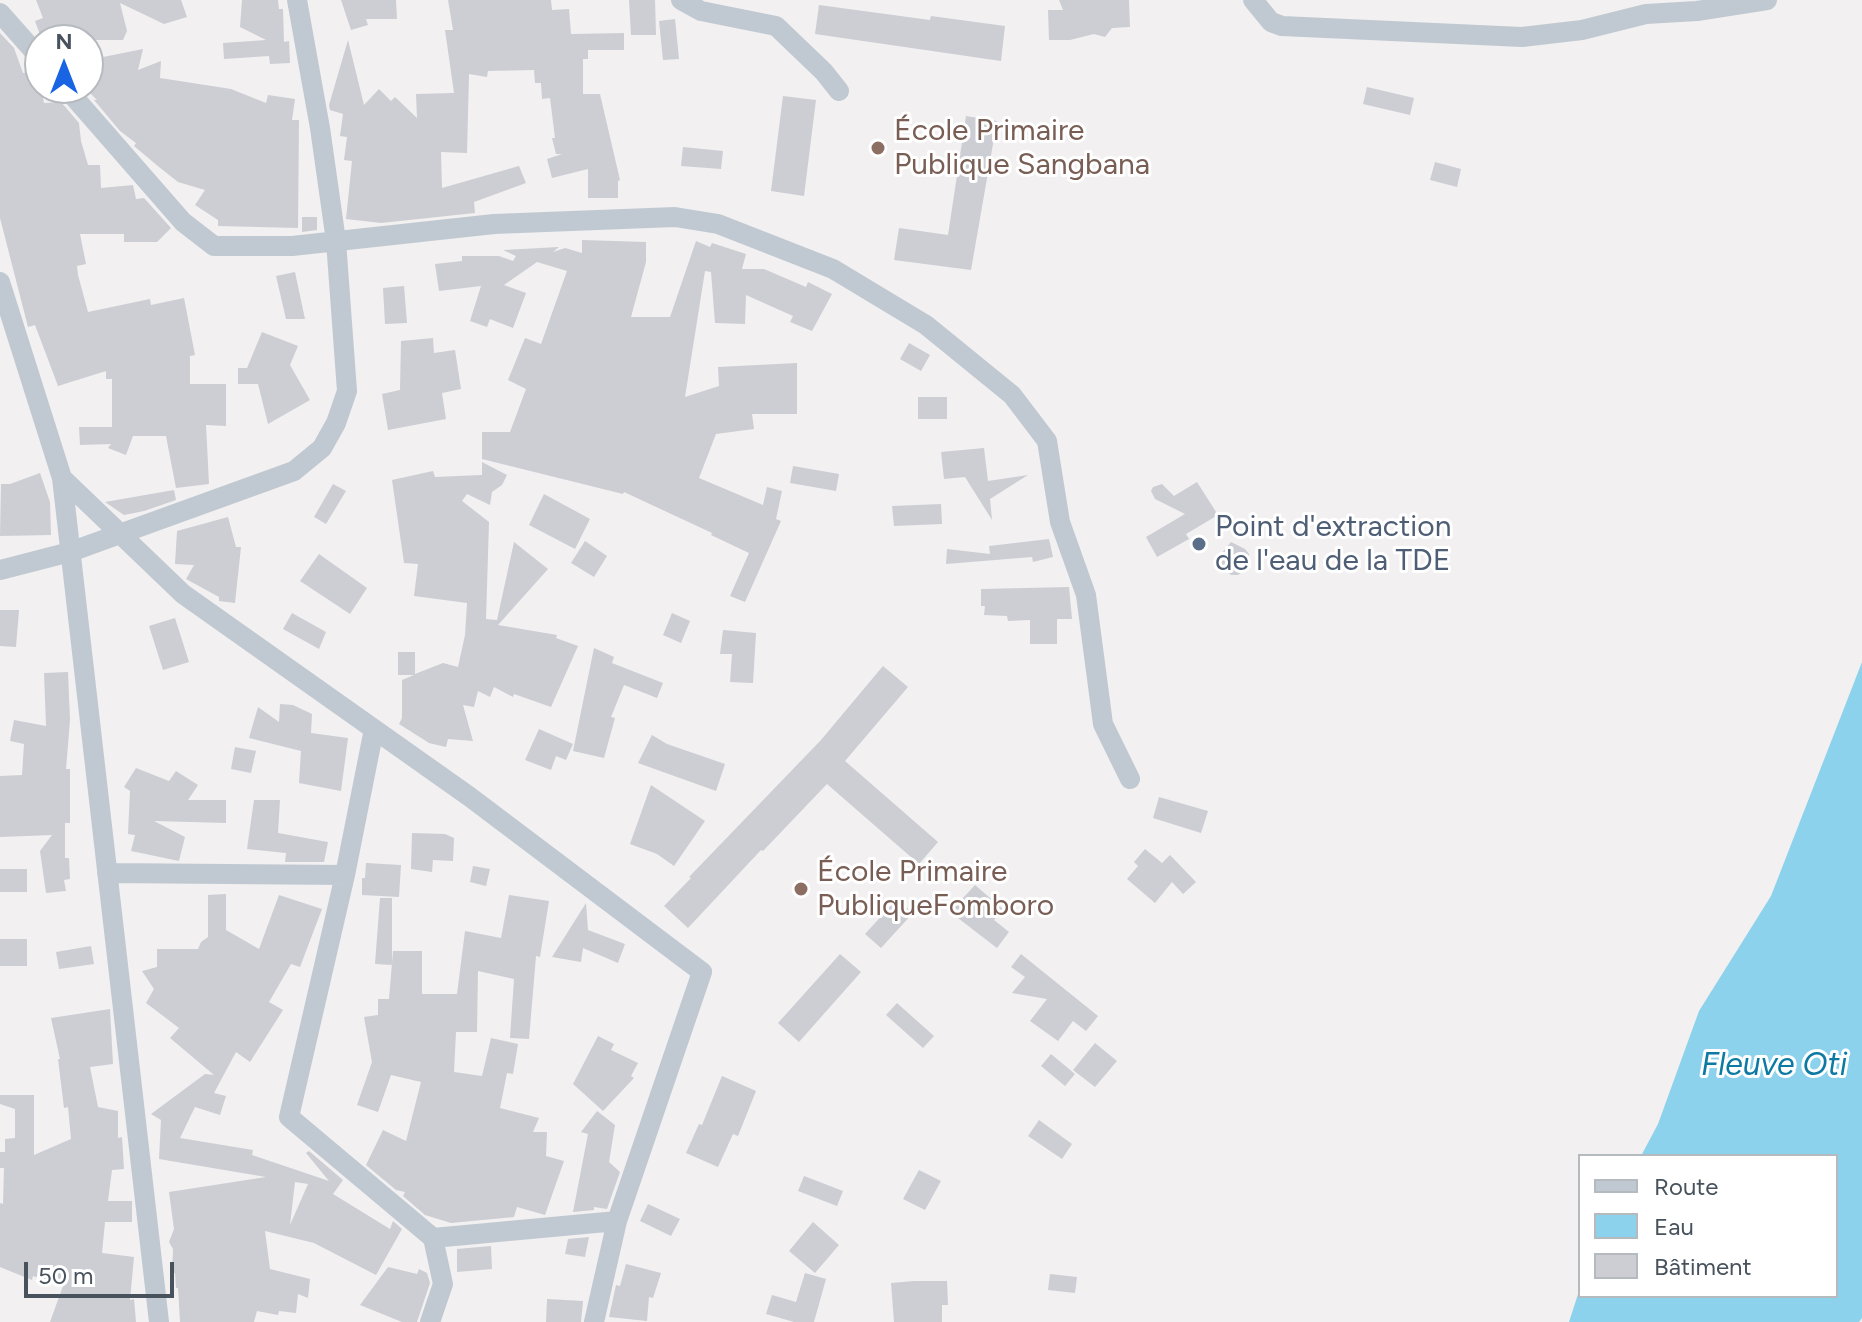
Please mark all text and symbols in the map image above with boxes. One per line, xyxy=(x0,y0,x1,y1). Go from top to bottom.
north arrow xyxy=(24,24,104,104)
text: N xyxy=(55,28,73,55)
place label: École Primaire Publique Sangbana xyxy=(894,113,1150,184)
marker: École Primaire Publique Sangbana xyxy=(869,139,887,157)
place label: Point d'extraction de l'eau de la TDE xyxy=(1215,509,1451,580)
marker: Point d'extraction de l'eau de la TDE xyxy=(1190,535,1208,553)
place label: École Primaire PubliqueFomboro xyxy=(817,854,1054,924)
marker: École Primaire PubliqueFomboro xyxy=(792,880,810,898)
water label: Fleuve Oti xyxy=(1701,1047,1847,1085)
legend xyxy=(1578,1154,1838,1298)
text: Route xyxy=(1654,1172,1718,1201)
text: Eau xyxy=(1654,1212,1694,1241)
scale bar xyxy=(28,1246,178,1296)
text: Bâtiment xyxy=(1654,1252,1752,1281)
text: 50 m xyxy=(38,1261,94,1290)

